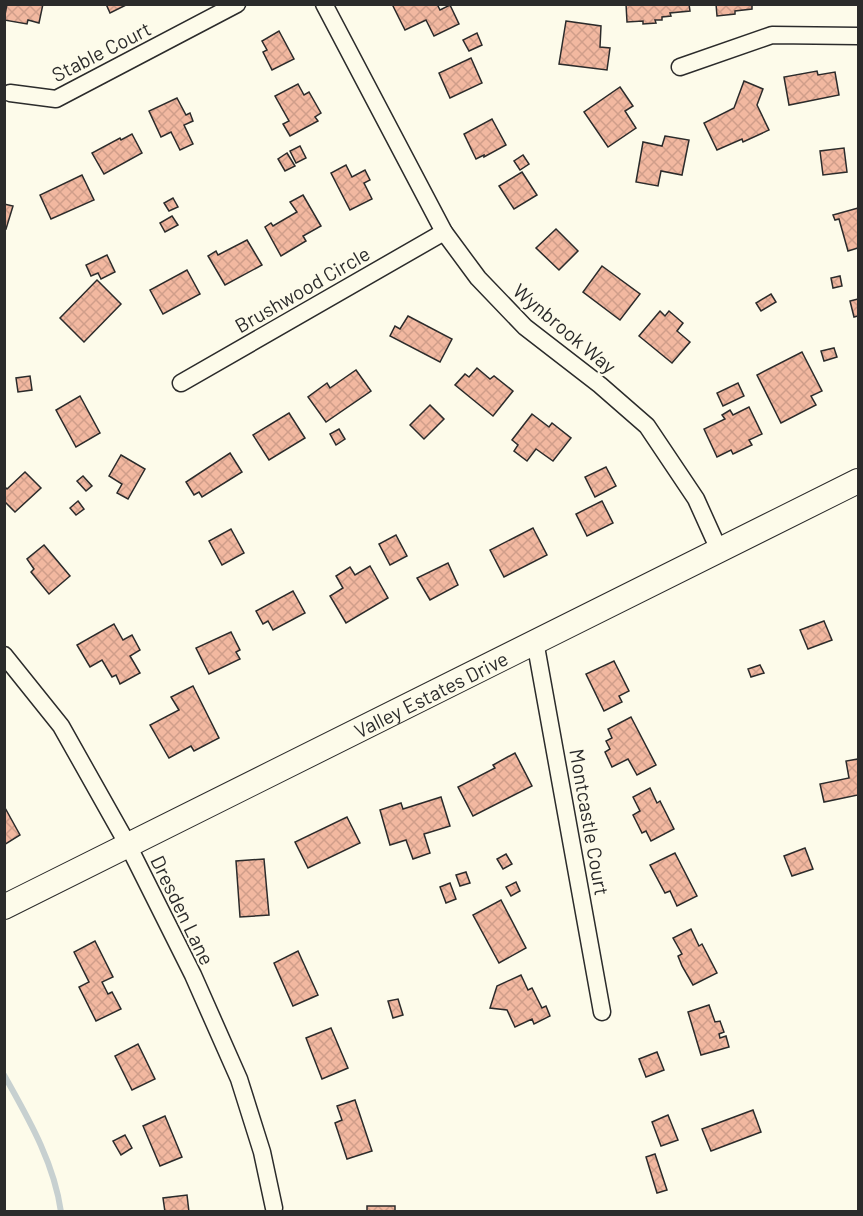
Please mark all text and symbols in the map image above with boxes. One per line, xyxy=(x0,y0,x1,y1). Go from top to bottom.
street label: Stable Court xyxy=(47,16,155,86)
street label: Brushwood Circle xyxy=(230,241,374,337)
street label: Wynbrook Way xyxy=(509,278,621,378)
street label: Valley Estates Drive xyxy=(350,646,512,742)
street label: Montcastle Court xyxy=(565,747,615,897)
street label: Dresden Lane xyxy=(146,851,220,969)

